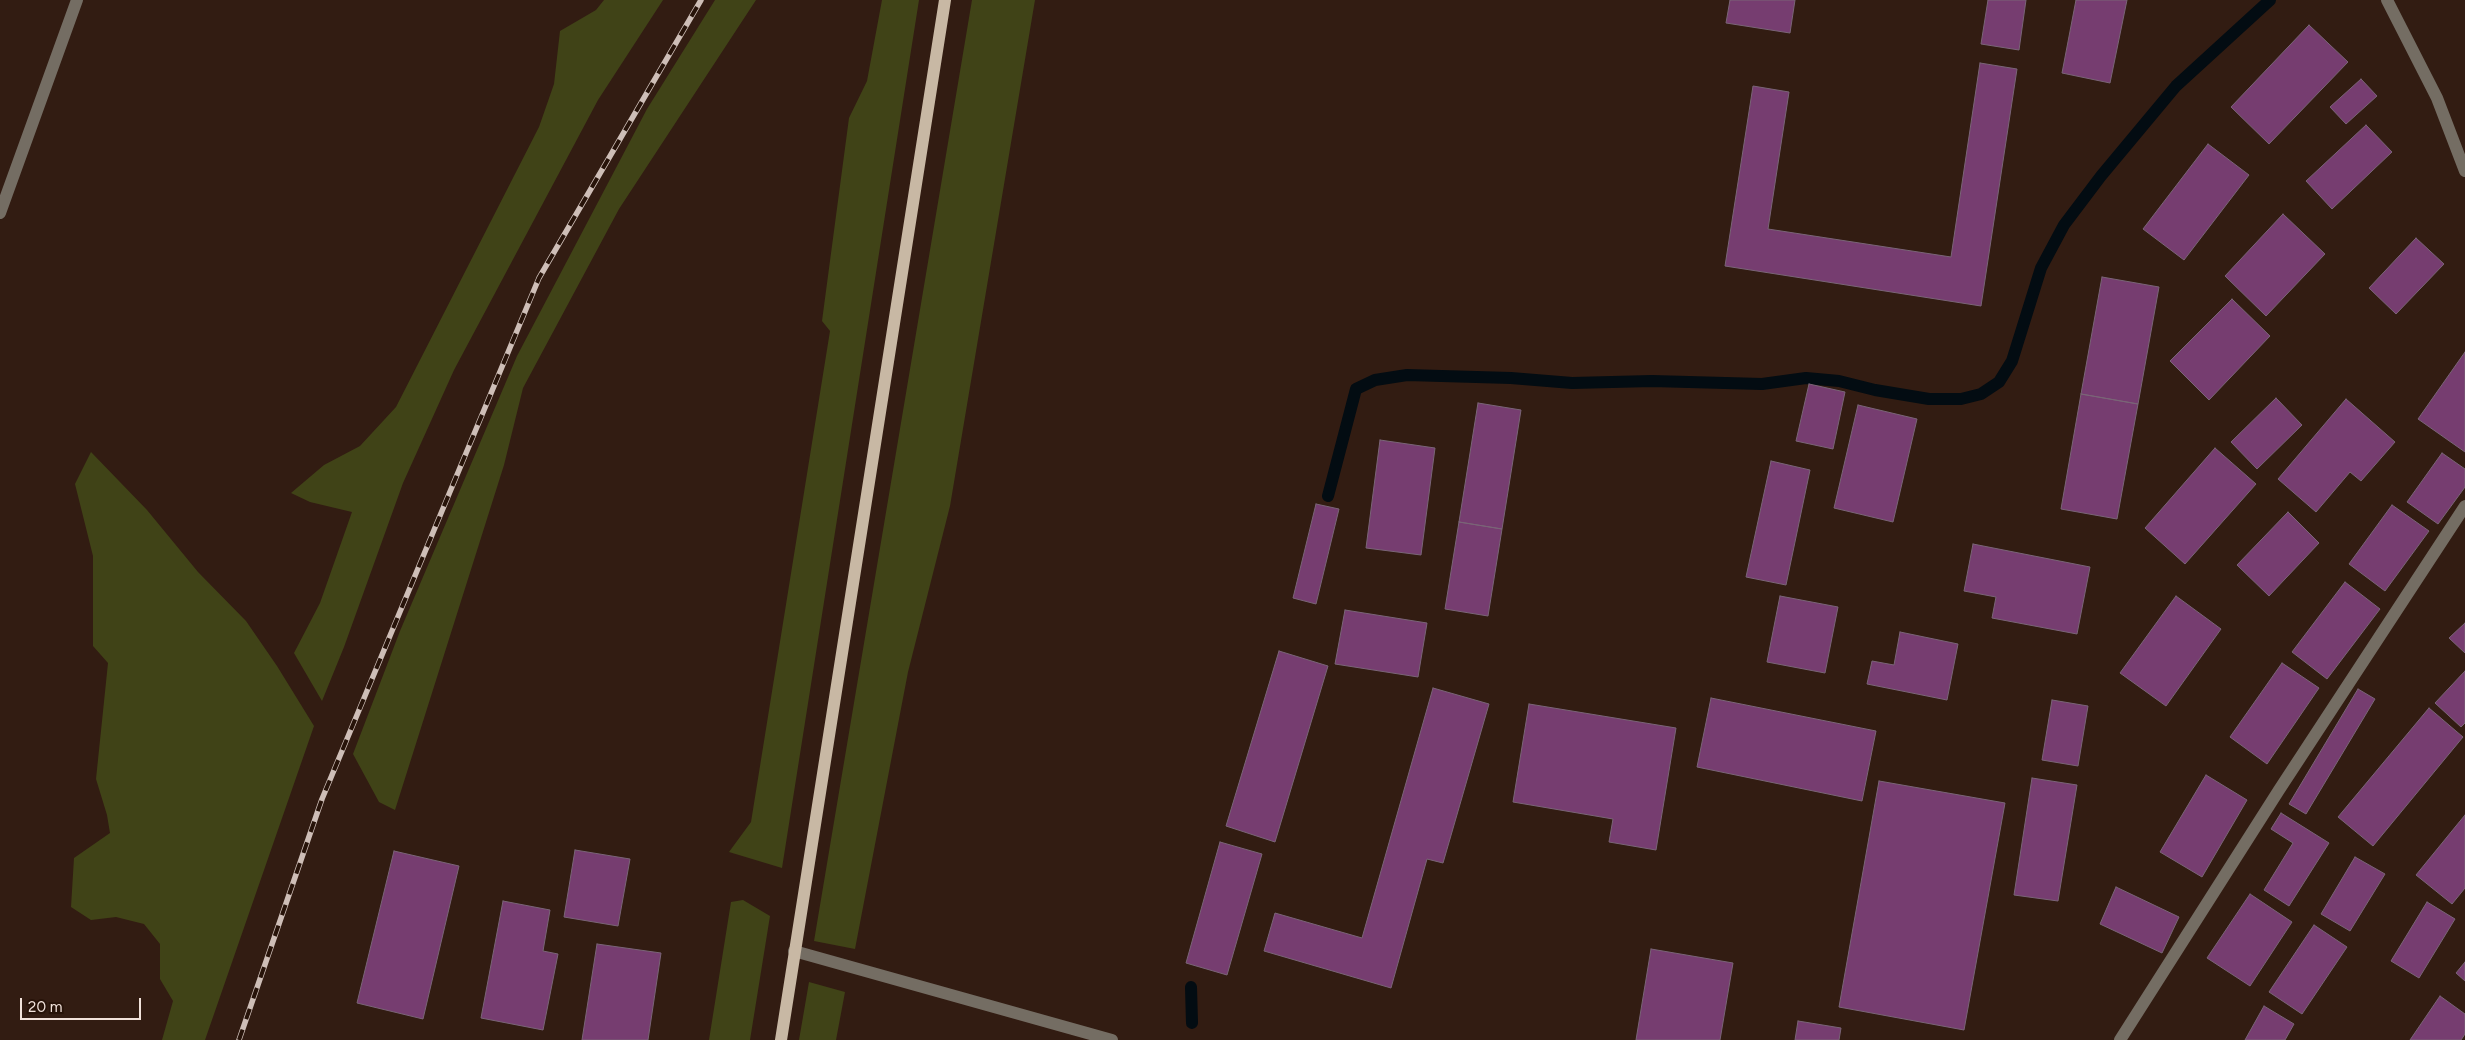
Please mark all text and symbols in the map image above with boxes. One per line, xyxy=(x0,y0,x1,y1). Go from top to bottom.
scale bar xyxy=(22,988,144,1020)
text: 20 m xyxy=(28,998,62,1016)

